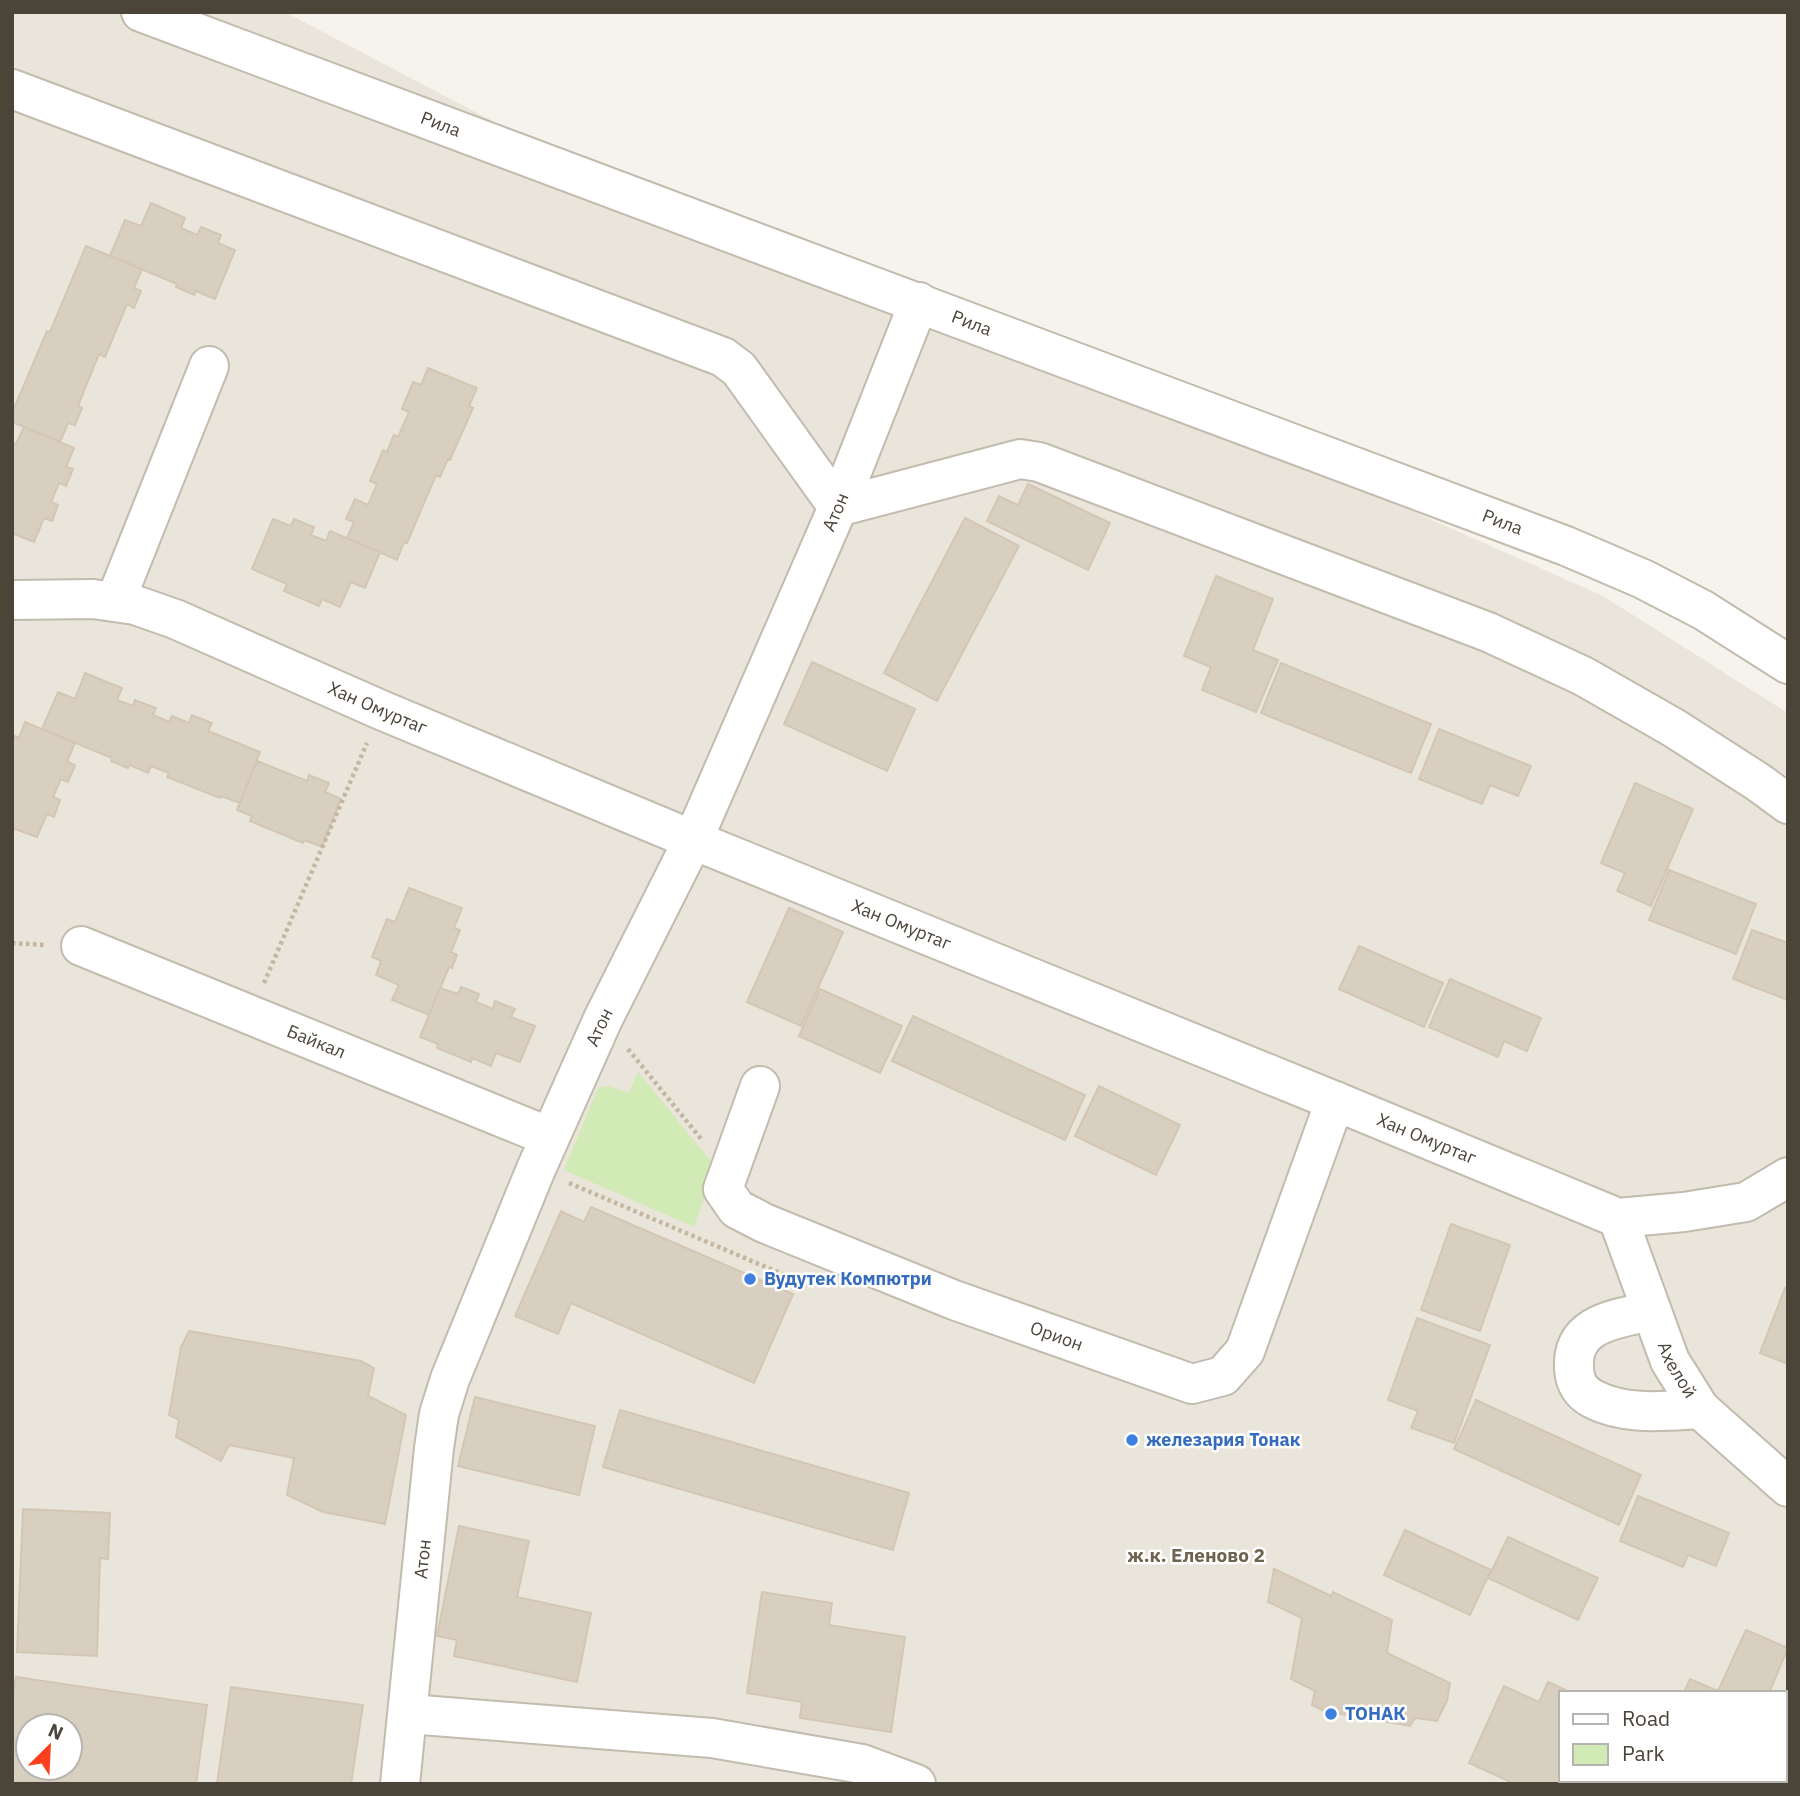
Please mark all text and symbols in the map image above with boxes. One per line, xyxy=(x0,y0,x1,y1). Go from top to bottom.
street label: Рила xyxy=(417,106,465,142)
street label: Рила xyxy=(948,305,996,341)
street label: Атон xyxy=(817,489,854,535)
street label: Рила xyxy=(1479,504,1526,540)
street label: Хан Омуртаг xyxy=(325,676,431,739)
street label: Хан Омуртаг xyxy=(848,894,955,955)
street label: Атон xyxy=(580,1004,618,1050)
street label: Байкал xyxy=(284,1019,349,1064)
street label: Хан Омуртаг xyxy=(1373,1108,1480,1169)
place label: Вудутек Компютри xyxy=(764,1267,932,1290)
marker: Вудутек Компютри xyxy=(742,1271,758,1287)
street label: Орион xyxy=(1027,1316,1086,1356)
street label: Ахелой xyxy=(1653,1338,1702,1402)
place label: железария Тонак xyxy=(1146,1428,1300,1451)
marker: железария Тонак xyxy=(1124,1432,1140,1448)
street label: Атон xyxy=(409,1538,436,1580)
district label: ж.к. Еленово 2 xyxy=(1127,1543,1265,1567)
legend xyxy=(1559,1691,1786,1782)
place label: ТОНАК xyxy=(1345,1702,1405,1725)
text: Road xyxy=(1622,1704,1670,1732)
marker: ТОНАК xyxy=(1323,1706,1339,1722)
north arrow xyxy=(14,1712,84,1782)
text: N xyxy=(45,1718,67,1745)
text: Park xyxy=(1622,1739,1665,1767)

